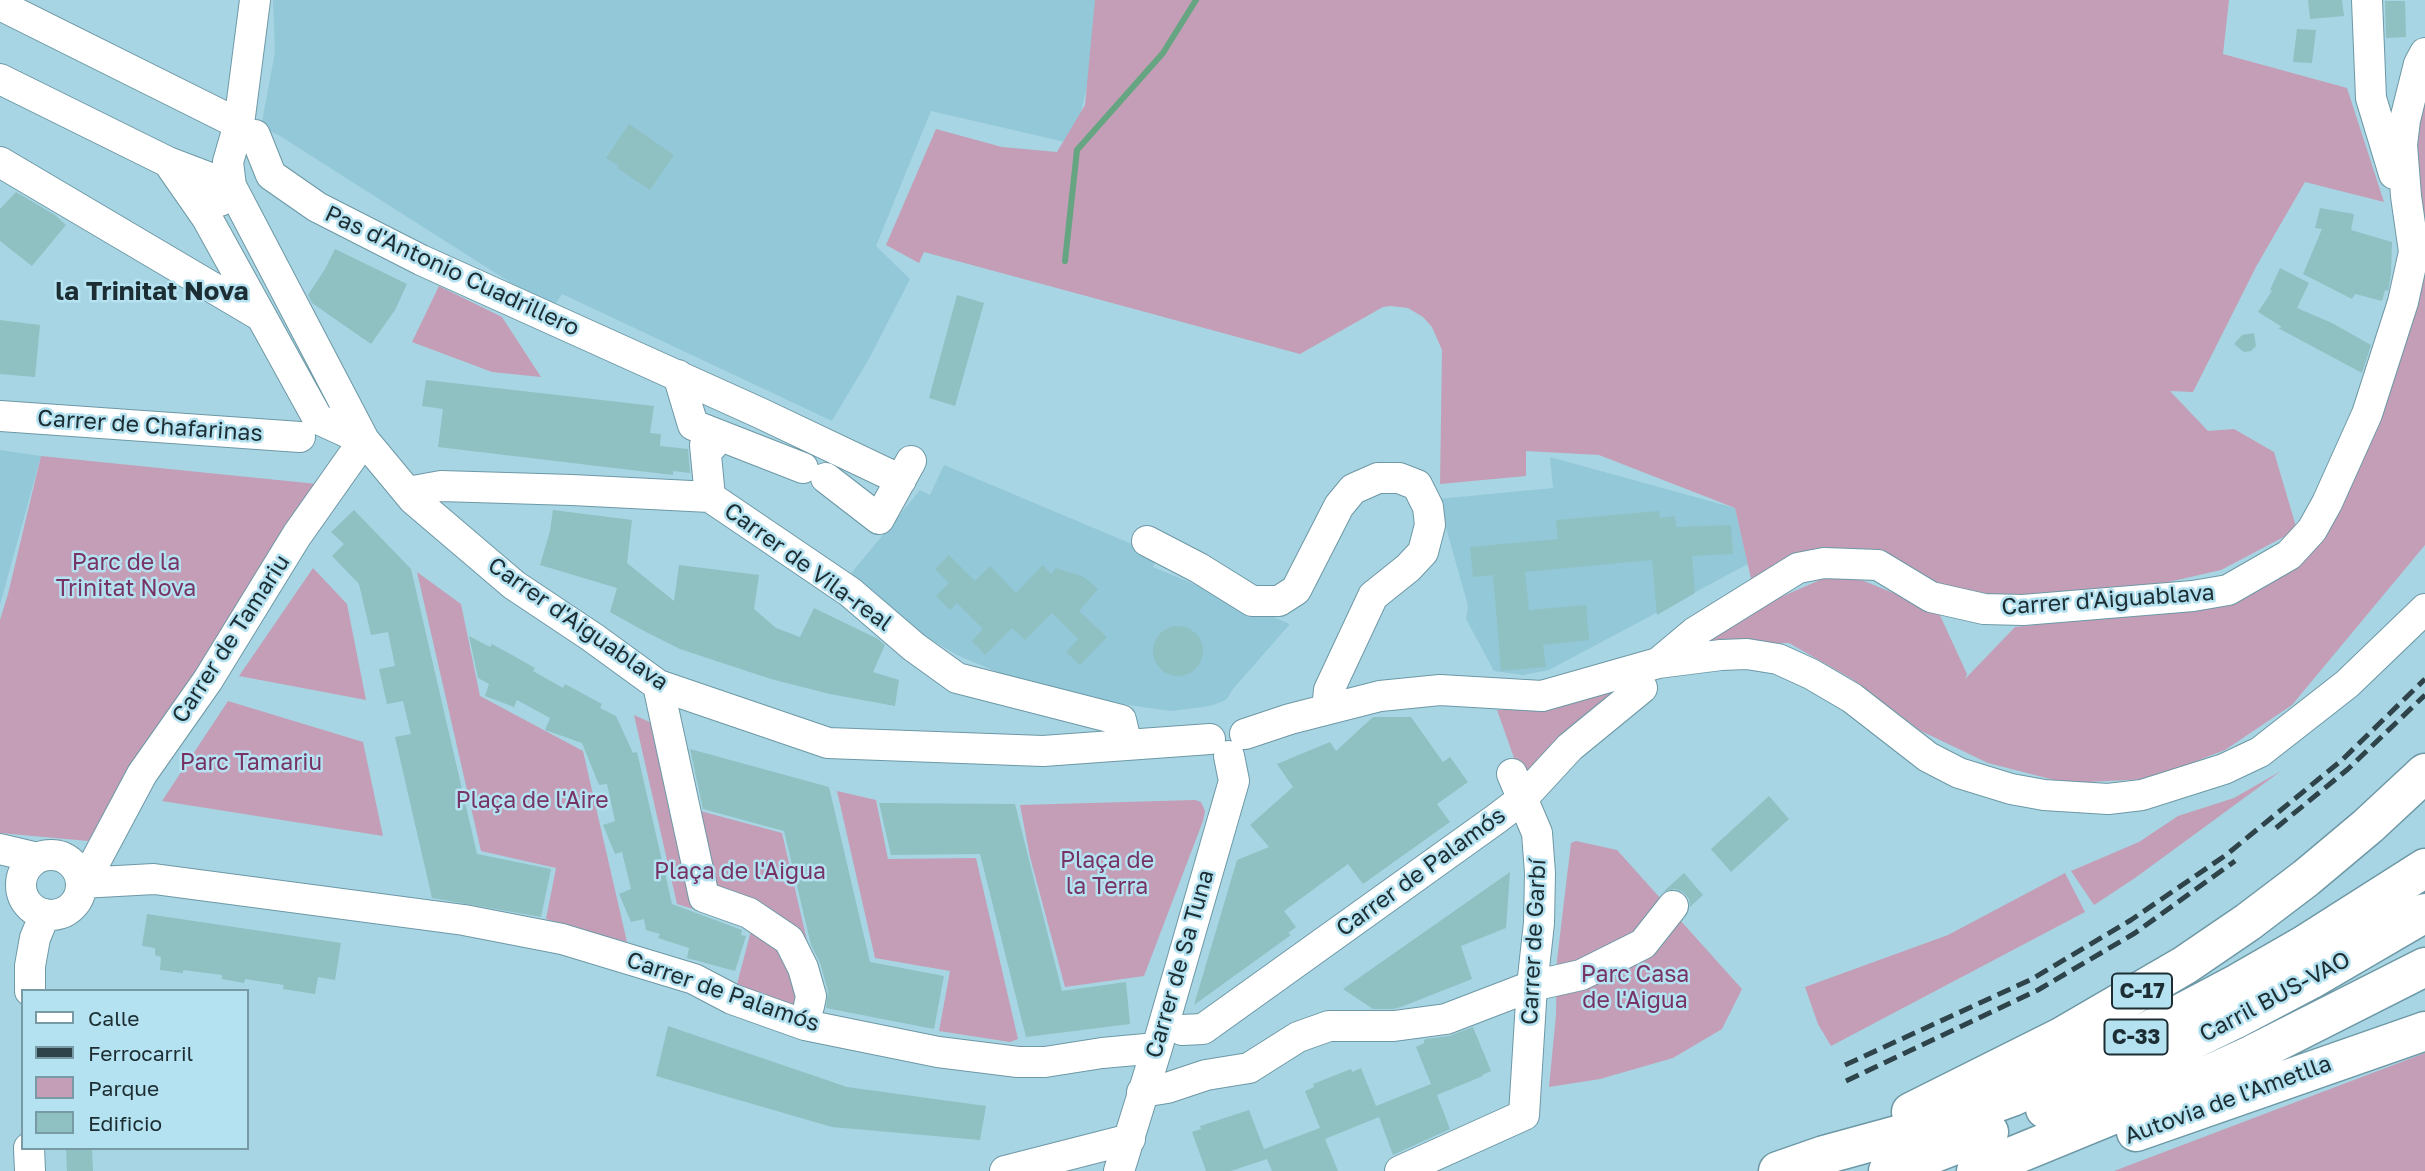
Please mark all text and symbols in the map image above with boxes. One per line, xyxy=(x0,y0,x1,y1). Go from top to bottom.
street label: Pas d'Antonio Cuadrillero xyxy=(320,200,584,342)
district label: la Trinitat Nova xyxy=(55,276,249,308)
street label: Carrer de Chafarinas xyxy=(36,404,264,448)
street label: Carrer de Vila-real xyxy=(719,497,897,637)
park label: Parc de la Trinitat Nova xyxy=(56,549,196,603)
street label: Carrer de Tamariu xyxy=(166,550,296,728)
street label: Carrer d'Aiguablava xyxy=(483,551,673,697)
street label: Carrer d'Aiguablava xyxy=(2000,579,2216,621)
park label: Parc Tamariu xyxy=(180,749,322,777)
park label: Plaça de l'Aire xyxy=(455,787,609,815)
street label: Carrer de Palamós xyxy=(1331,801,1511,943)
park label: Plaça de la Terra xyxy=(1060,847,1154,901)
park label: Plaça de l'Aigua xyxy=(654,858,826,886)
street label: Carrer de Garbí xyxy=(1516,858,1552,1026)
street label: Carrer de Sa Tuna xyxy=(1140,867,1220,1061)
street label: Carrer de Palamós xyxy=(623,946,823,1038)
street label: Carril BUS-VAO xyxy=(2195,946,2355,1048)
park label: Parc Casa de l'Aigua xyxy=(1581,961,1689,1015)
road number: C-17 xyxy=(2112,974,2172,1009)
legend xyxy=(21,989,248,1150)
text: Calle xyxy=(88,1005,140,1031)
road number: C-33 xyxy=(2104,1020,2168,1054)
text: Ferrocarril xyxy=(88,1040,193,1066)
street label: Autovia de l'Ametlla xyxy=(2121,1050,2335,1150)
text: Parque xyxy=(88,1075,159,1101)
text: Edificio xyxy=(88,1110,162,1136)

